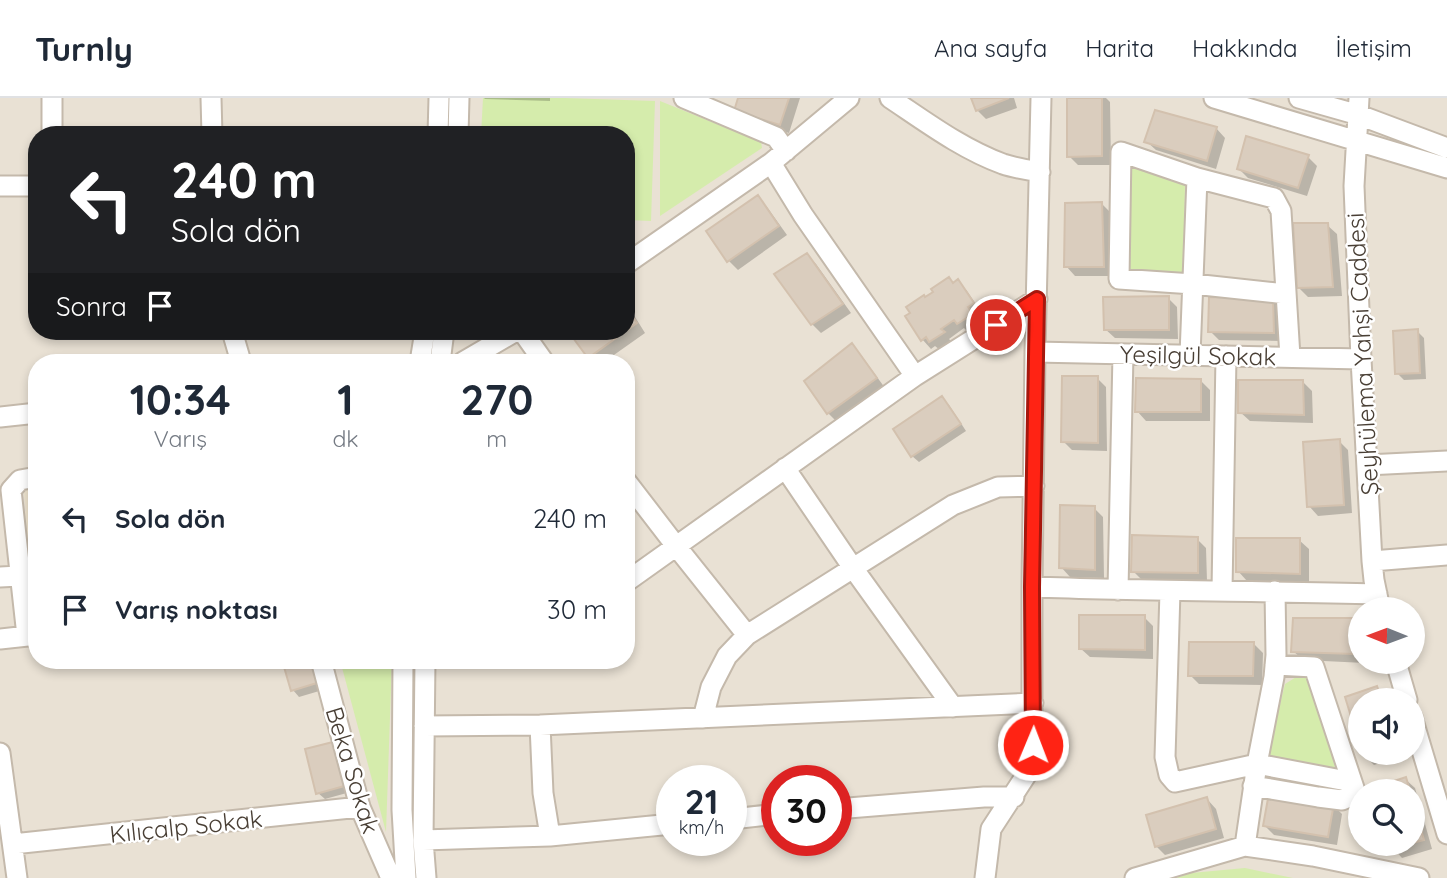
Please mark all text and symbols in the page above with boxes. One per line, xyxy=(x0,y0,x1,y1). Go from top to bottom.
text: Turnly xyxy=(35,28,133,69)
text: Ana sayfa xyxy=(934,33,1047,63)
text: Harita xyxy=(1085,33,1154,63)
text: Hakkında xyxy=(1192,33,1298,63)
text: İletişim xyxy=(1336,33,1412,63)
text: 240 m xyxy=(171,149,317,210)
icon: left xyxy=(56,154,147,245)
text: Sola dön xyxy=(171,210,301,250)
street label: Şeyhülema Yahşi Caddesi xyxy=(1340,212,1384,496)
icon: arrive xyxy=(141,287,179,325)
text: Sonra xyxy=(56,290,127,323)
pin xyxy=(966,295,1026,355)
icon: arrive xyxy=(977,306,1015,344)
street label: Yeşilgül Sokak xyxy=(1120,339,1276,371)
text: 10:34 xyxy=(130,373,231,426)
text: 1 xyxy=(337,373,354,426)
text: 270 xyxy=(460,373,533,426)
text: Varış xyxy=(153,424,207,453)
text: dk xyxy=(332,424,359,453)
text: m xyxy=(486,424,507,453)
icon: left xyxy=(56,500,94,538)
text: Sola dön xyxy=(115,502,225,535)
text: 240 m xyxy=(533,502,607,535)
icon: arrive xyxy=(56,591,94,629)
text: Varış noktası xyxy=(115,593,278,626)
text: 30 m xyxy=(547,593,607,626)
north arrow xyxy=(1348,597,1424,674)
map controls xyxy=(1348,597,1425,856)
button: sound xyxy=(1348,688,1425,765)
street label: Beka Sokak xyxy=(319,703,387,837)
position arrow xyxy=(996,708,1070,782)
speed limit sign: 30 xyxy=(761,765,852,856)
text: 21 xyxy=(685,779,718,823)
button: search xyxy=(1348,779,1425,856)
street label: Kılıçalp Sokak xyxy=(108,803,264,849)
text: km/h xyxy=(679,816,724,839)

